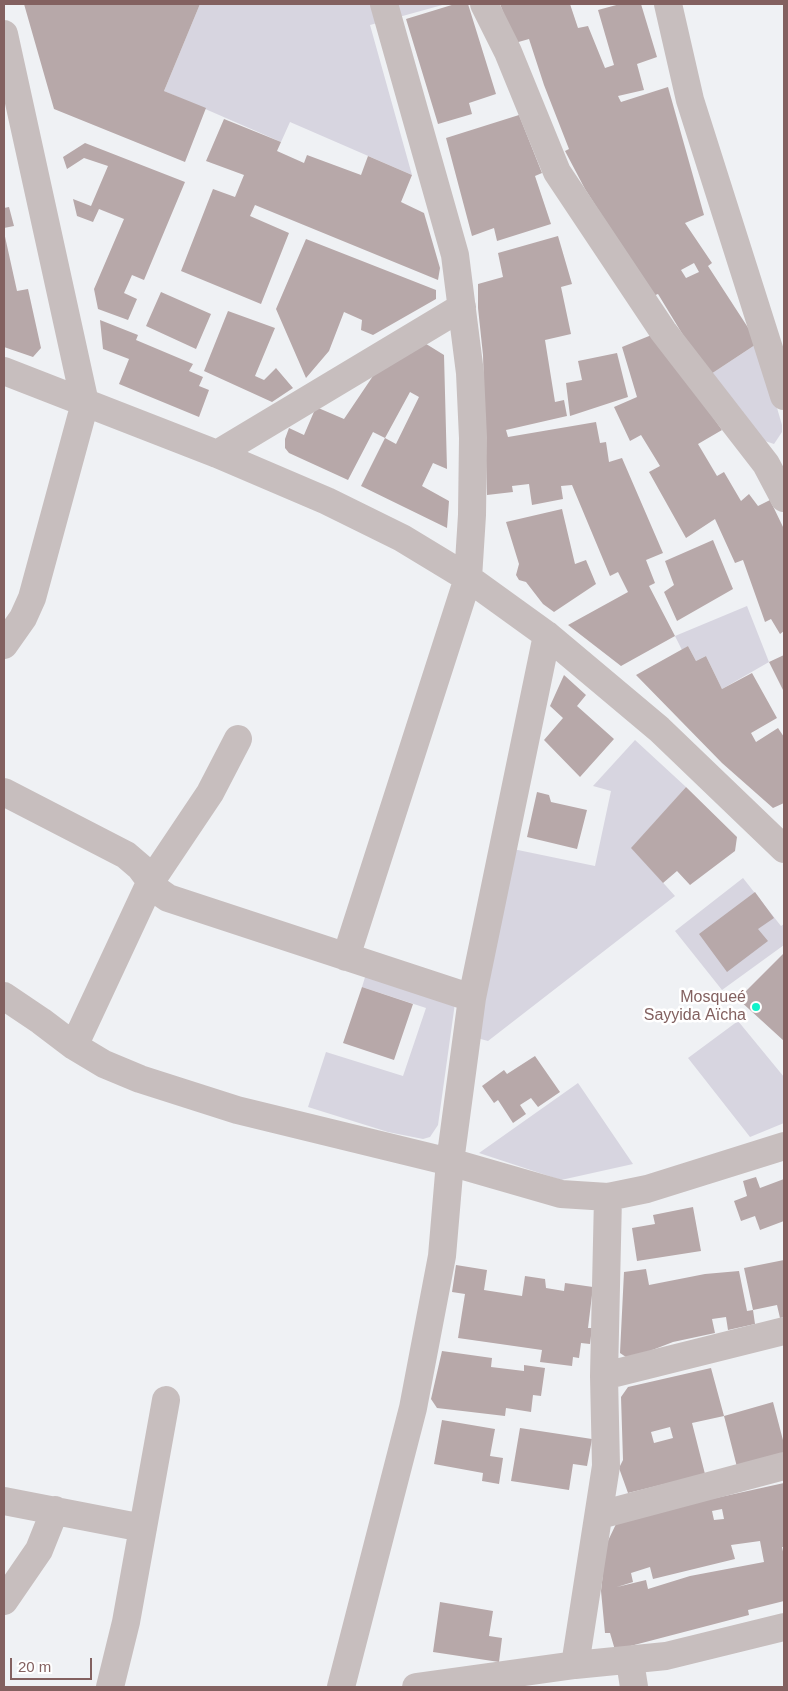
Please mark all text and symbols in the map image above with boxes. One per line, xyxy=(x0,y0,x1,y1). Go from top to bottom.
place label: Mosqueé Sayyida Aïcha xyxy=(644,988,746,1026)
marker: Mosqueé Sayyida Aïcha xyxy=(750,1001,762,1013)
scale bar xyxy=(12,1648,95,1680)
text: 20 m xyxy=(18,1658,51,1675)

